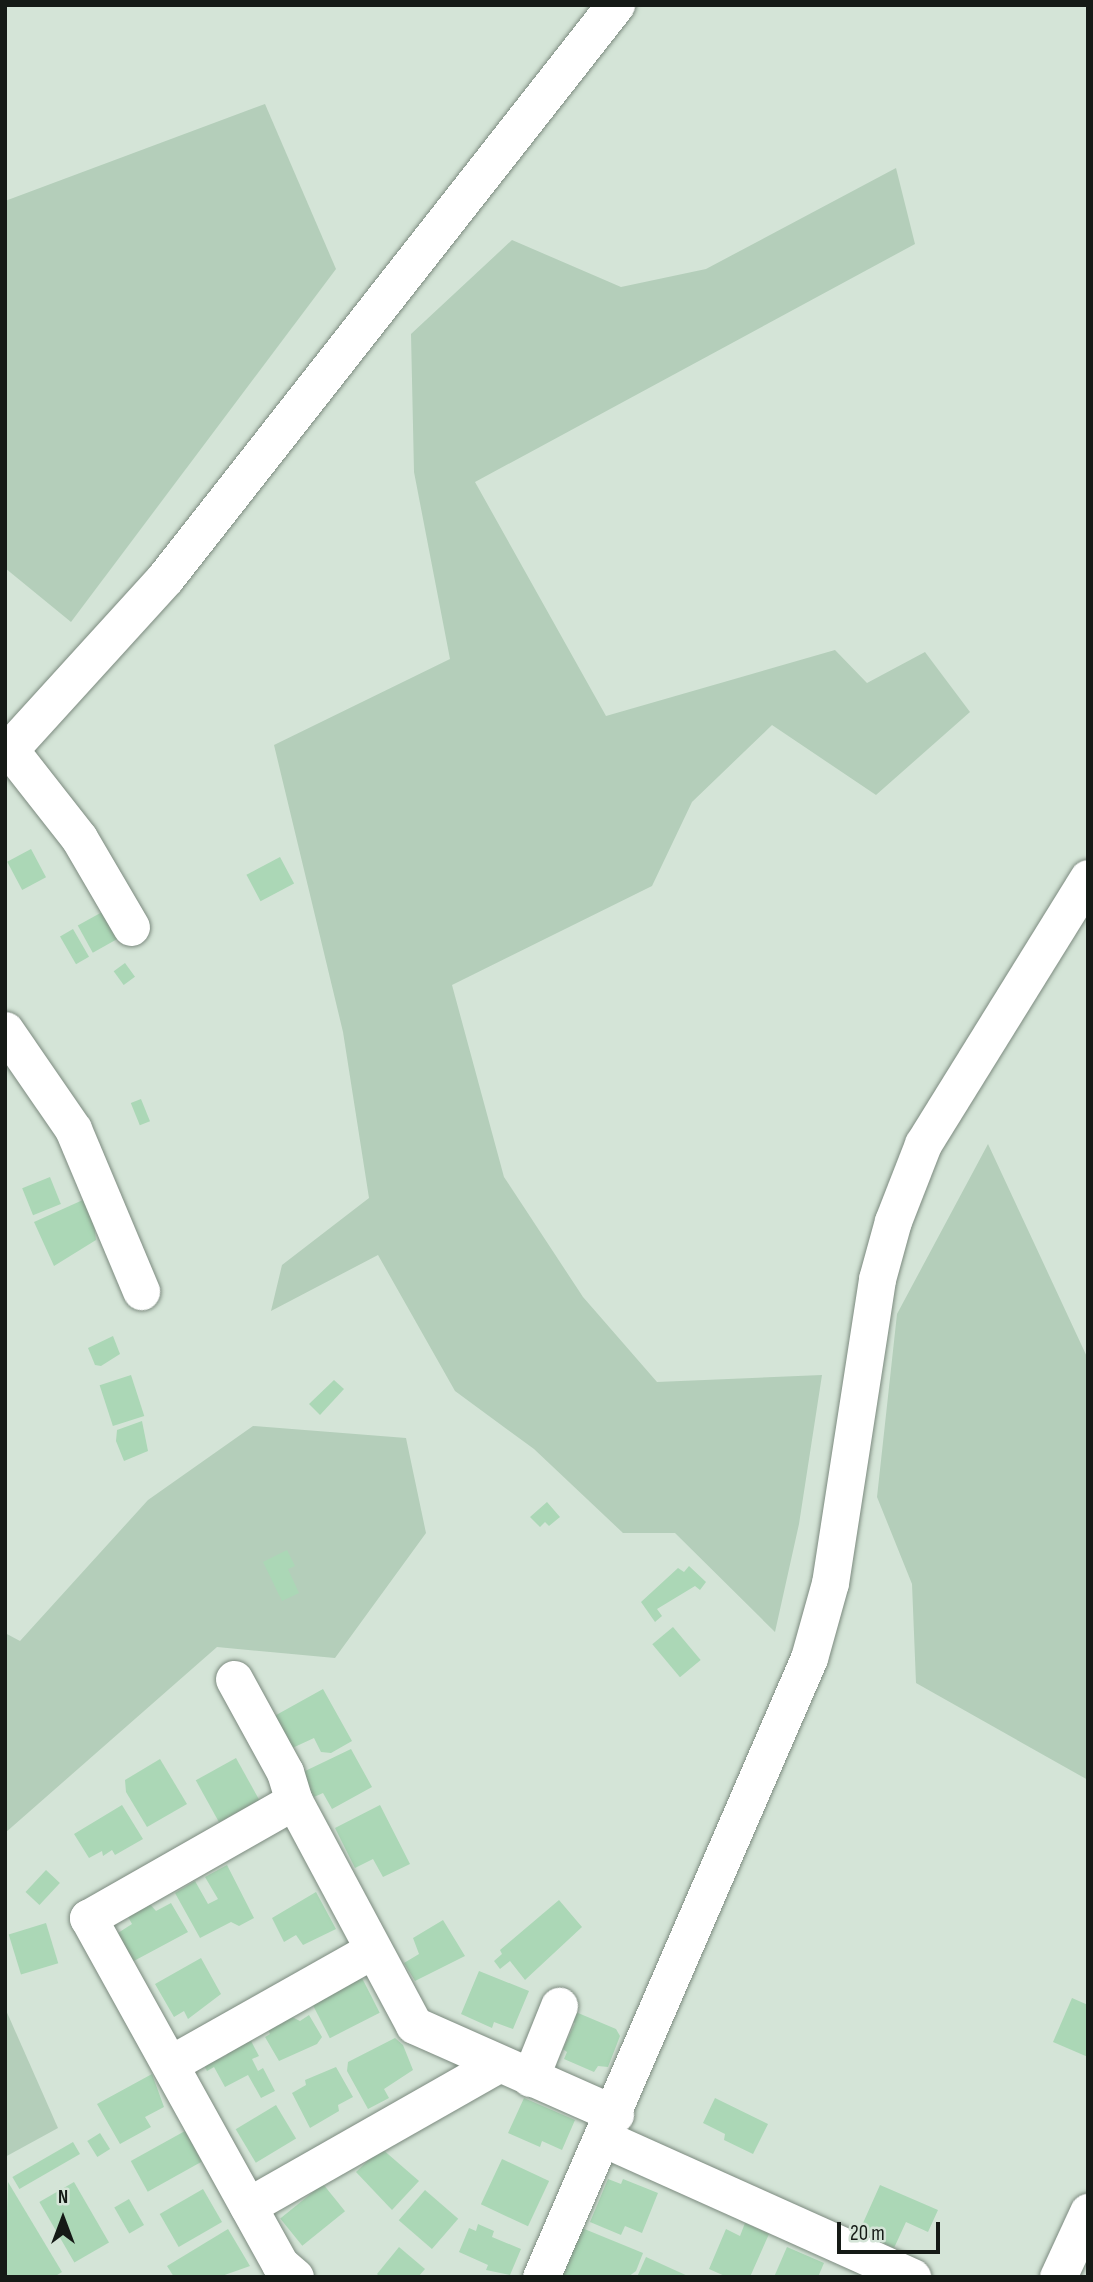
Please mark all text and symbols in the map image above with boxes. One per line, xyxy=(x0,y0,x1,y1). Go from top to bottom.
north arrow xyxy=(28,2184,98,2254)
text: N xyxy=(58,2186,68,2209)
scale bar xyxy=(841,2208,944,2252)
text: 20 m xyxy=(850,2221,885,2246)

